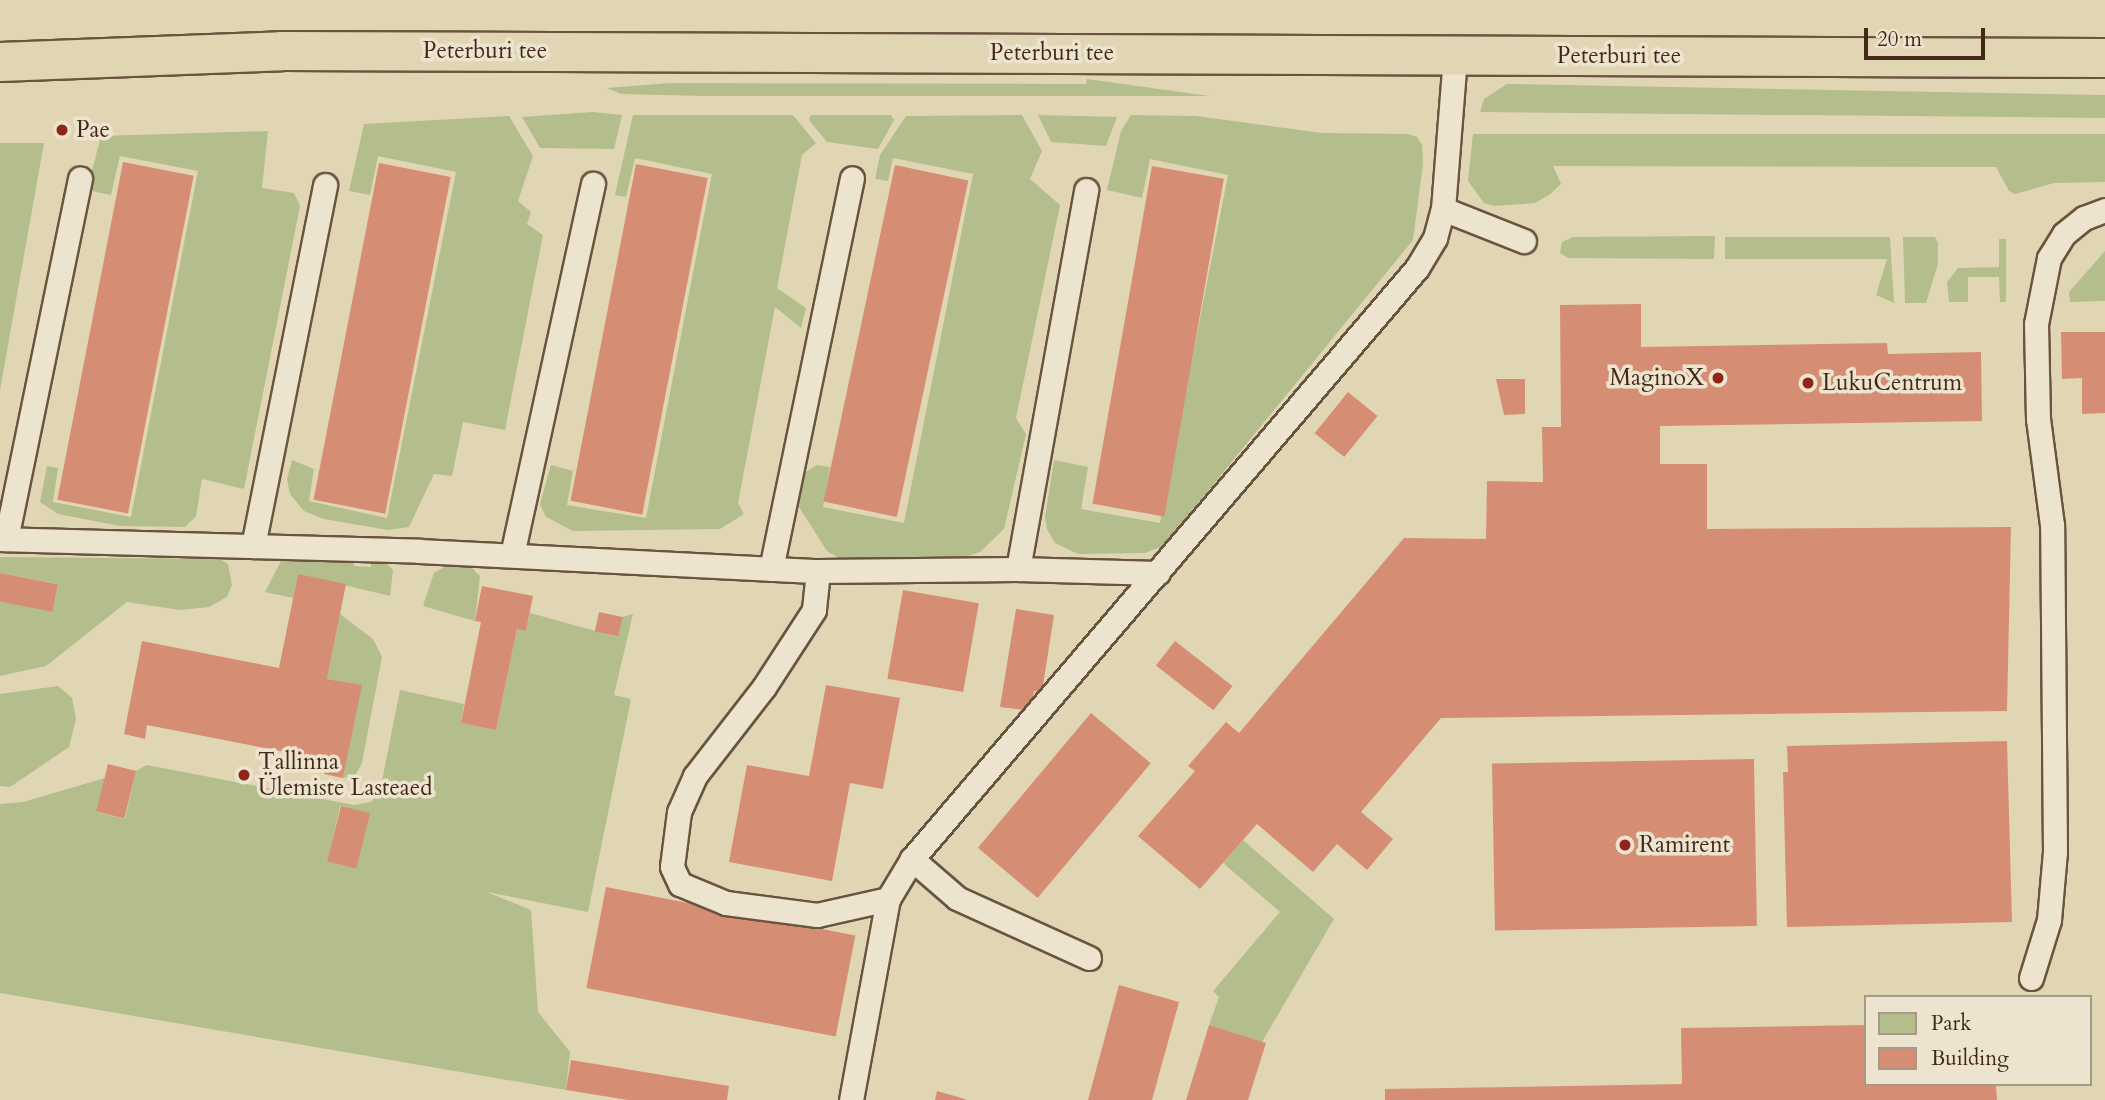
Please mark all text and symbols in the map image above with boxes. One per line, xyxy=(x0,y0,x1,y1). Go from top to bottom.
scale bar xyxy=(1867,14,1988,58)
text: 20 m xyxy=(1877,25,1922,54)
street label: Peterburi tee xyxy=(423,37,547,65)
street label: Peterburi tee xyxy=(990,39,1114,67)
street label: Peterburi tee xyxy=(1557,42,1681,70)
place label: Pae xyxy=(76,116,110,144)
marker: Pae xyxy=(54,122,70,138)
place label: MaginoX xyxy=(1609,364,1704,392)
place label: LukuCentrum xyxy=(1822,369,1962,397)
marker: MaginoX xyxy=(1710,370,1726,386)
marker: LukuCentrum xyxy=(1800,375,1816,391)
place label: Tallinna Ülemiste Lasteaed xyxy=(258,748,432,802)
marker: Tallinna Ülemiste Lasteaed xyxy=(236,767,252,783)
place label: Ramirent xyxy=(1639,831,1730,859)
marker: Ramirent xyxy=(1617,837,1633,853)
legend xyxy=(1864,995,2091,1086)
text: Park xyxy=(1931,1009,1971,1038)
text: Building xyxy=(1931,1044,2009,1073)

